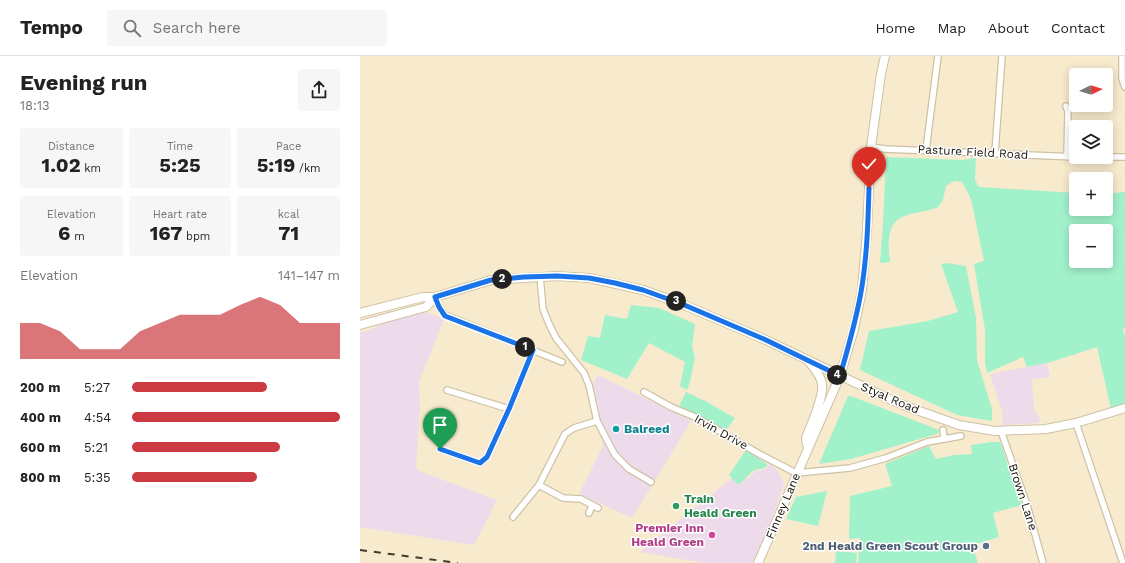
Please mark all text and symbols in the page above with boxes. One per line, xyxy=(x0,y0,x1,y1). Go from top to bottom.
search box xyxy=(107,10,387,46)
text: Tempo xyxy=(20,16,83,39)
icon: search xyxy=(121,17,143,39)
text: Search here xyxy=(153,19,241,37)
text: Home xyxy=(875,20,915,36)
text: Map xyxy=(937,20,966,36)
text: About xyxy=(988,20,1029,36)
text: Contact xyxy=(1051,20,1105,36)
north arrow xyxy=(1069,68,1113,112)
map controls xyxy=(1069,68,1113,268)
button: share xyxy=(298,69,340,111)
text: Evening run xyxy=(20,70,148,95)
text: 18:13 xyxy=(20,98,50,113)
button: layers xyxy=(1069,120,1113,164)
text: Distance xyxy=(48,140,95,153)
text: Time xyxy=(167,140,193,153)
text: Pace xyxy=(276,140,301,153)
street label: Pasture Field Road xyxy=(917,142,1029,162)
pin xyxy=(852,147,886,188)
text: 1.02 xyxy=(42,153,81,177)
text: 5:25 xyxy=(159,153,201,177)
text: 5:19 xyxy=(257,153,295,177)
icon: check xyxy=(858,153,880,175)
text: km xyxy=(81,162,101,175)
text: /km xyxy=(295,162,321,175)
button: + xyxy=(1069,172,1113,216)
text: Elevation xyxy=(47,208,96,221)
text: Heart rate xyxy=(153,208,207,221)
text: kcal xyxy=(278,208,300,221)
text: 6 xyxy=(58,221,70,245)
text: 167 xyxy=(150,221,182,245)
text: 71 xyxy=(278,221,299,245)
button: − xyxy=(1069,224,1113,268)
text: m xyxy=(70,230,85,243)
text: bpm xyxy=(182,230,210,243)
text: Elevation xyxy=(20,268,78,283)
text: 141–147 m xyxy=(278,268,340,283)
pin: 2 xyxy=(492,269,512,289)
text: 2 xyxy=(499,272,505,285)
pin: 3 xyxy=(666,291,686,311)
text: 3 xyxy=(673,294,679,307)
pin: 1 xyxy=(515,337,535,357)
text: 1 xyxy=(523,340,527,353)
pin: 4 xyxy=(827,365,847,385)
text: 4 xyxy=(833,368,841,381)
street label: Styal Road xyxy=(859,379,921,417)
text: 200 m xyxy=(20,380,60,395)
text: 5:27 xyxy=(84,380,110,395)
pin xyxy=(423,408,457,449)
text: 400 m xyxy=(20,410,61,425)
text: 4:54 xyxy=(84,410,111,425)
street label: Irvin Drive xyxy=(692,412,750,453)
icon: arrive xyxy=(429,414,451,436)
place label: Balreed xyxy=(624,422,670,436)
marker: Balreed xyxy=(611,424,621,434)
text: 600 m xyxy=(20,440,61,455)
text: 5:21 xyxy=(84,440,108,455)
street label: Brown Lane xyxy=(1006,462,1040,532)
text: 800 m xyxy=(20,470,61,485)
text: 5:35 xyxy=(84,470,111,485)
street label: Finney Lane xyxy=(763,471,803,541)
place label: Train Heald Green xyxy=(684,492,757,520)
marker: Train Heald Green xyxy=(671,501,681,511)
place label: Premier Inn Heald Green xyxy=(631,521,704,549)
marker: Premier Inn Heald Green xyxy=(707,530,717,540)
place label: 2nd Heald Green Scout Group xyxy=(803,539,978,553)
marker: 2nd Heald Green Scout Group xyxy=(981,541,991,551)

